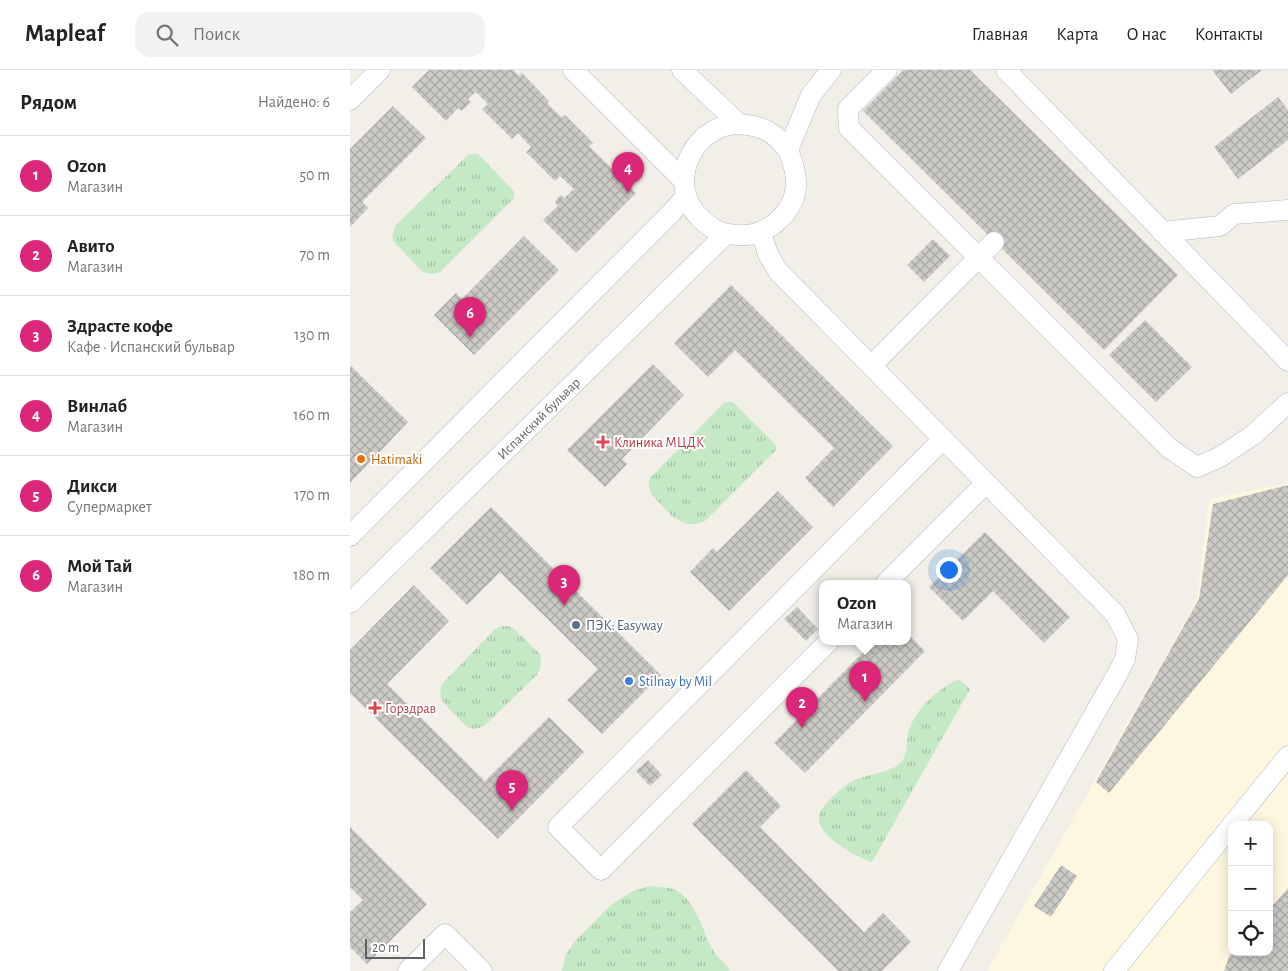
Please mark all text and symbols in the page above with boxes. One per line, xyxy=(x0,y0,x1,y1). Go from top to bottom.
search box xyxy=(135,12,485,57)
icon: search xyxy=(153,21,181,49)
text: Mapleaf xyxy=(25,22,105,46)
text: Поиск xyxy=(193,25,240,44)
text: Главная xyxy=(972,26,1028,44)
text: Карта xyxy=(1056,26,1098,44)
text: О нас xyxy=(1126,26,1167,44)
text: Контакты xyxy=(1195,26,1263,44)
text: Рядом xyxy=(20,92,77,113)
text: Найдено: 6 xyxy=(258,94,330,110)
pin: 4 xyxy=(612,152,644,193)
text: Ozon xyxy=(67,157,106,176)
text: 1 xyxy=(33,167,39,183)
text: 50 m xyxy=(299,167,330,183)
text: Магазин xyxy=(67,179,123,195)
text: Авито xyxy=(67,237,114,256)
text: 2 xyxy=(32,247,40,263)
text: 70 m xyxy=(299,247,330,263)
text: Магазин xyxy=(67,259,123,275)
pin: 6 xyxy=(454,297,486,338)
text: Здрасте кофе xyxy=(67,317,173,336)
text: 3 xyxy=(33,327,39,343)
text: 130 m xyxy=(294,327,330,343)
text: Кафе · Испанский бульвар xyxy=(67,339,235,355)
street label: Испанский бульвар xyxy=(495,375,583,462)
text: Винлаб xyxy=(67,397,127,416)
text: 4 xyxy=(32,407,40,423)
text: 160 m xyxy=(293,407,330,423)
text: Магазин xyxy=(67,419,123,435)
marker: Клиника МЦДК xyxy=(596,435,610,449)
place label: Клиника МЦДК xyxy=(614,436,704,450)
marker: Hatimaki xyxy=(355,453,367,465)
place label: Hatimaki xyxy=(371,453,422,467)
text: Дикси xyxy=(67,477,117,496)
text: 5 xyxy=(33,487,39,503)
text: 170 m xyxy=(294,487,330,503)
text: Супермаркет xyxy=(67,499,152,515)
text: Мой Тай xyxy=(67,557,132,576)
your location xyxy=(936,557,962,583)
pin: 3 xyxy=(548,565,580,606)
text: 6 xyxy=(32,567,40,583)
text: 180 m xyxy=(293,567,330,583)
text: Магазин xyxy=(67,579,123,595)
popup xyxy=(819,580,911,645)
text: Ozon xyxy=(837,594,876,613)
text: Магазин xyxy=(837,616,893,632)
marker: ПЭК: Easyway xyxy=(570,619,582,631)
place label: ПЭК: Easyway xyxy=(586,619,663,633)
pin: 1 xyxy=(849,661,881,702)
marker: Stilnay by Mil xyxy=(623,675,635,687)
place label: Stilnay by Mil xyxy=(639,675,712,689)
pin: 2 xyxy=(786,687,818,728)
marker: Горздрав xyxy=(369,702,381,714)
place label: Горздрав xyxy=(385,702,436,716)
pin: 5 xyxy=(496,770,528,811)
map controls xyxy=(1228,821,1273,956)
button: + xyxy=(1228,821,1273,866)
button: − xyxy=(1228,866,1273,911)
button: locate xyxy=(1228,911,1273,956)
scale bar xyxy=(365,936,425,959)
text: 20 m xyxy=(372,941,399,955)

